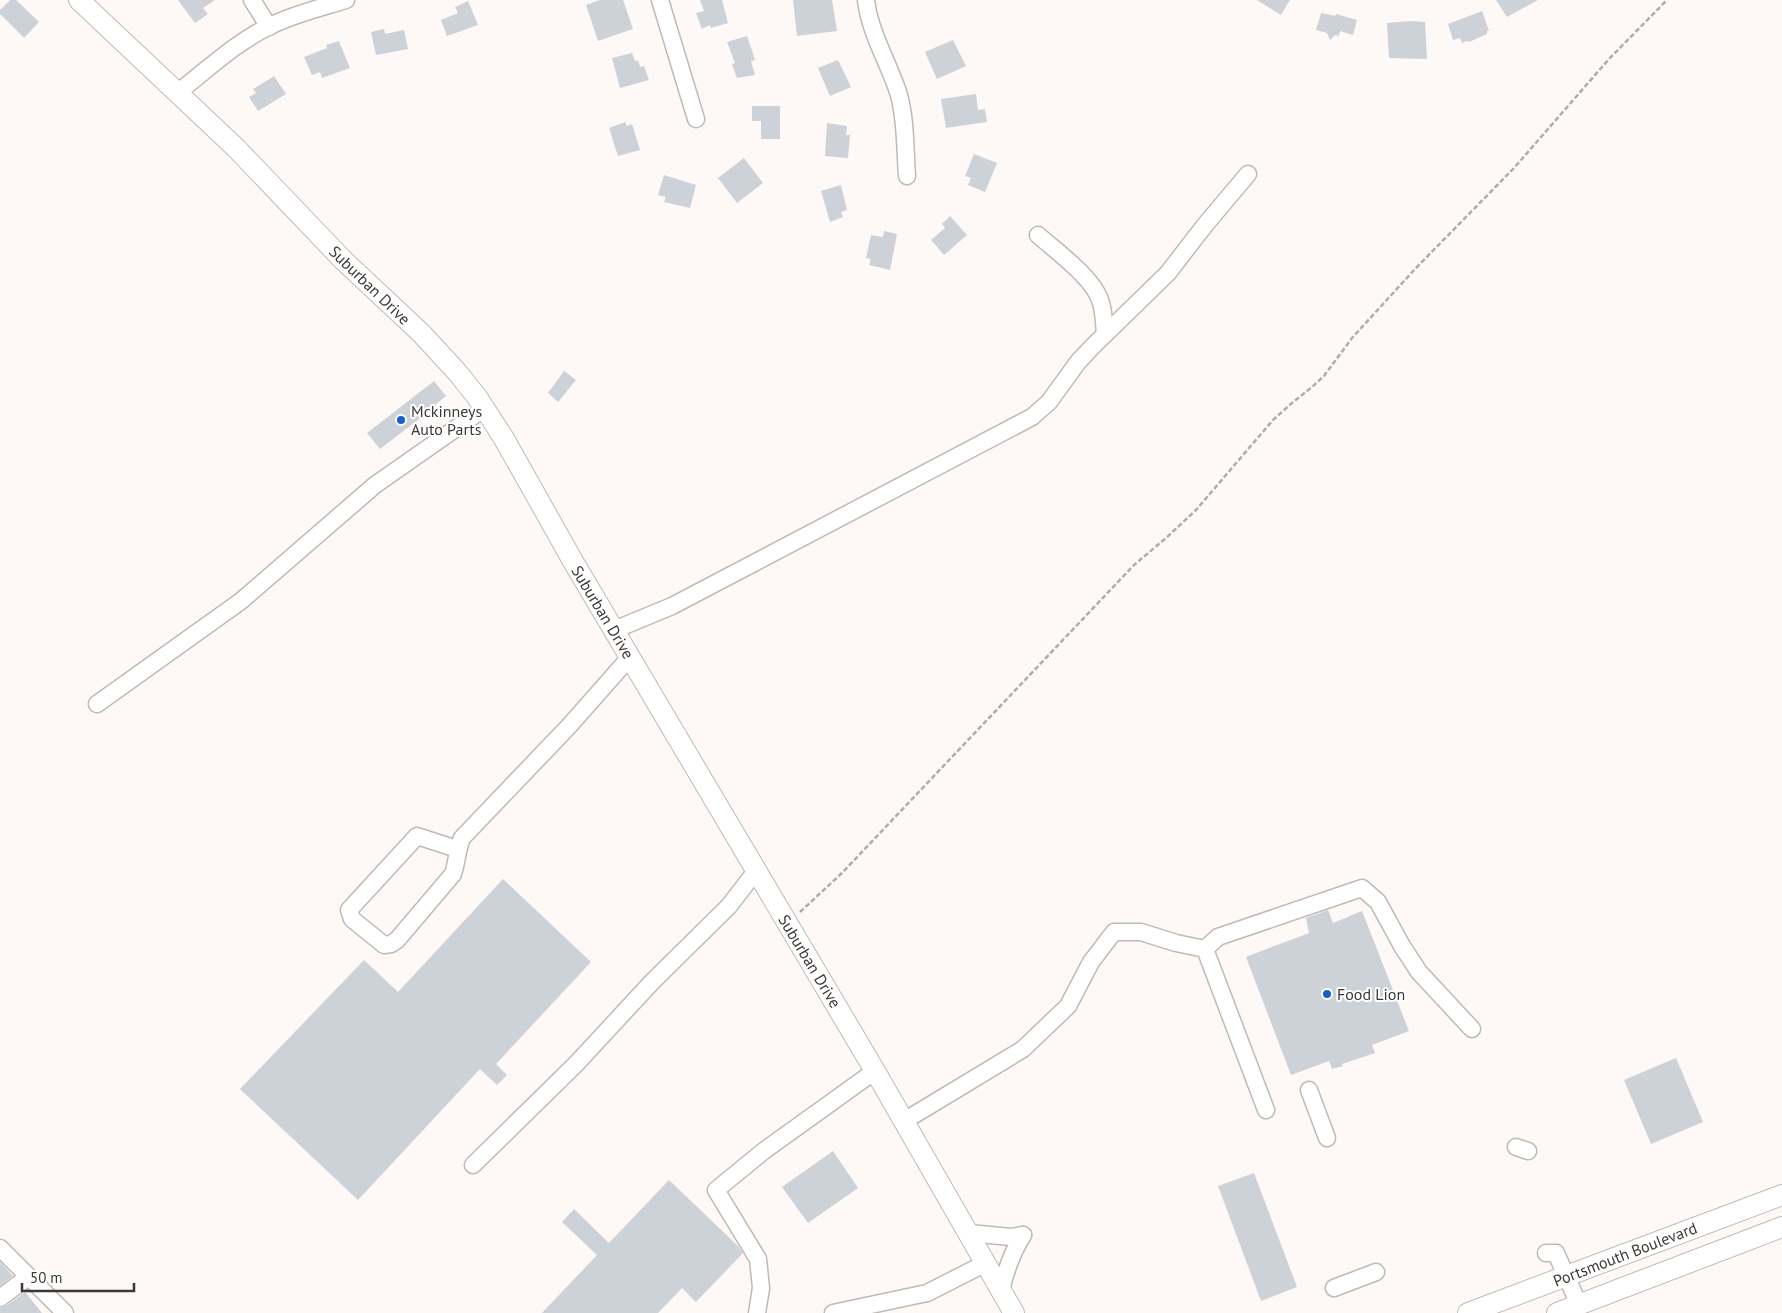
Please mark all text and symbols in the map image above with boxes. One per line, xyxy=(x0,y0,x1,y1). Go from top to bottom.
street label: Suburban Drive xyxy=(325,241,415,329)
place label: Mckinneys Auto Parts xyxy=(411,401,483,439)
marker: Mckinneys Auto Parts xyxy=(395,414,407,426)
street label: Suburban Drive xyxy=(567,562,639,662)
street label: Suburban Drive xyxy=(774,911,846,1011)
place label: Food Lion xyxy=(1337,984,1405,1004)
marker: Food Lion xyxy=(1321,988,1333,1000)
street label: Portsmouth Boulevard xyxy=(1550,1217,1700,1291)
scale bar xyxy=(22,1260,135,1292)
text: 50 m xyxy=(30,1268,63,1287)

